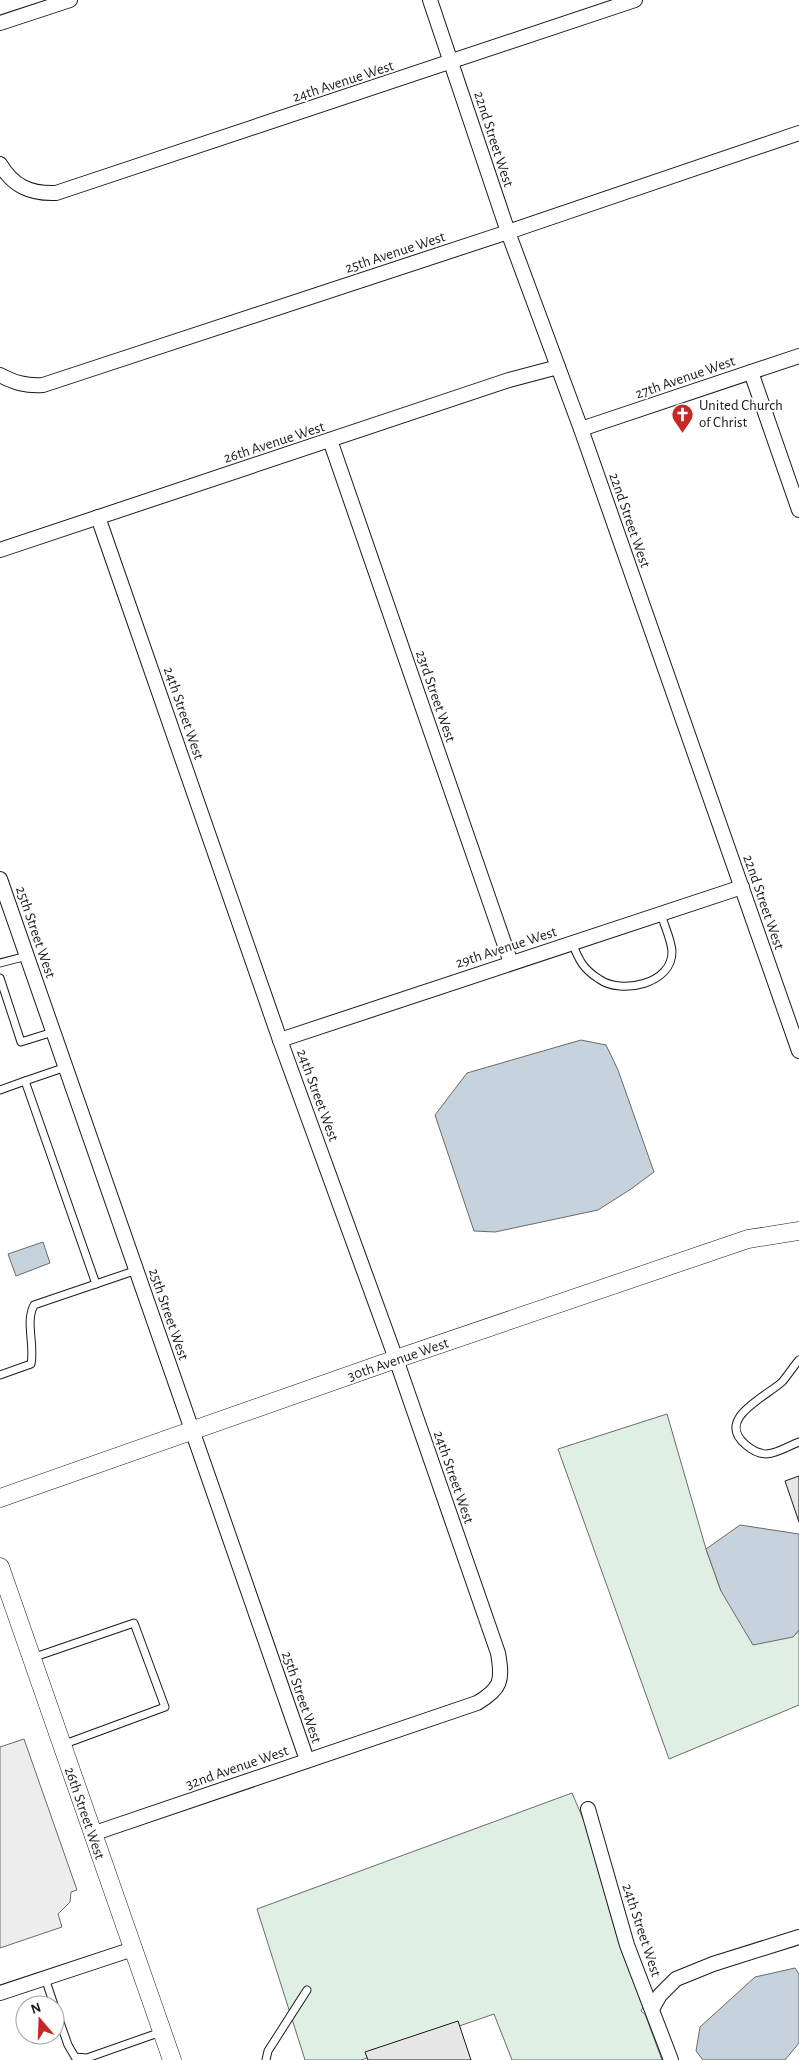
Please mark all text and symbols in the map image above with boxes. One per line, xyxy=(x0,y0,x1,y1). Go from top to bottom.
street label: 24th Avenue West xyxy=(291,58,396,105)
street label: 22nd Street West xyxy=(471,90,516,189)
street label: 25th Avenue West xyxy=(343,229,447,276)
street label: 27th Avenue West xyxy=(633,353,737,402)
place label: United Church of Christ xyxy=(699,398,783,430)
church icon: United Church of Christ xyxy=(671,402,695,433)
street label: 26th Avenue West xyxy=(222,419,327,466)
street label: 22nd Street West xyxy=(606,471,653,570)
street label: 23rd Street West xyxy=(413,648,458,744)
street label: 24th Street West xyxy=(161,665,206,762)
street label: 22nd Street West xyxy=(740,853,787,952)
street label: 25th Street West xyxy=(13,884,58,980)
street label: 29th Avenue West xyxy=(454,924,559,971)
street label: 24th Street West xyxy=(294,1047,341,1143)
street label: 25th Street West xyxy=(146,1266,191,1362)
street label: 30th Avenue West xyxy=(346,1335,451,1384)
street label: 24th Street West xyxy=(431,1429,476,1526)
street label: 25th Street West xyxy=(279,1649,324,1745)
street label: 32nd Avenue West xyxy=(184,1743,290,1792)
street label: 26th Street West xyxy=(62,1765,107,1862)
street label: 24th Street West xyxy=(619,1882,664,1979)
north arrow xyxy=(15,1995,65,2045)
text: N xyxy=(29,2000,43,2017)

